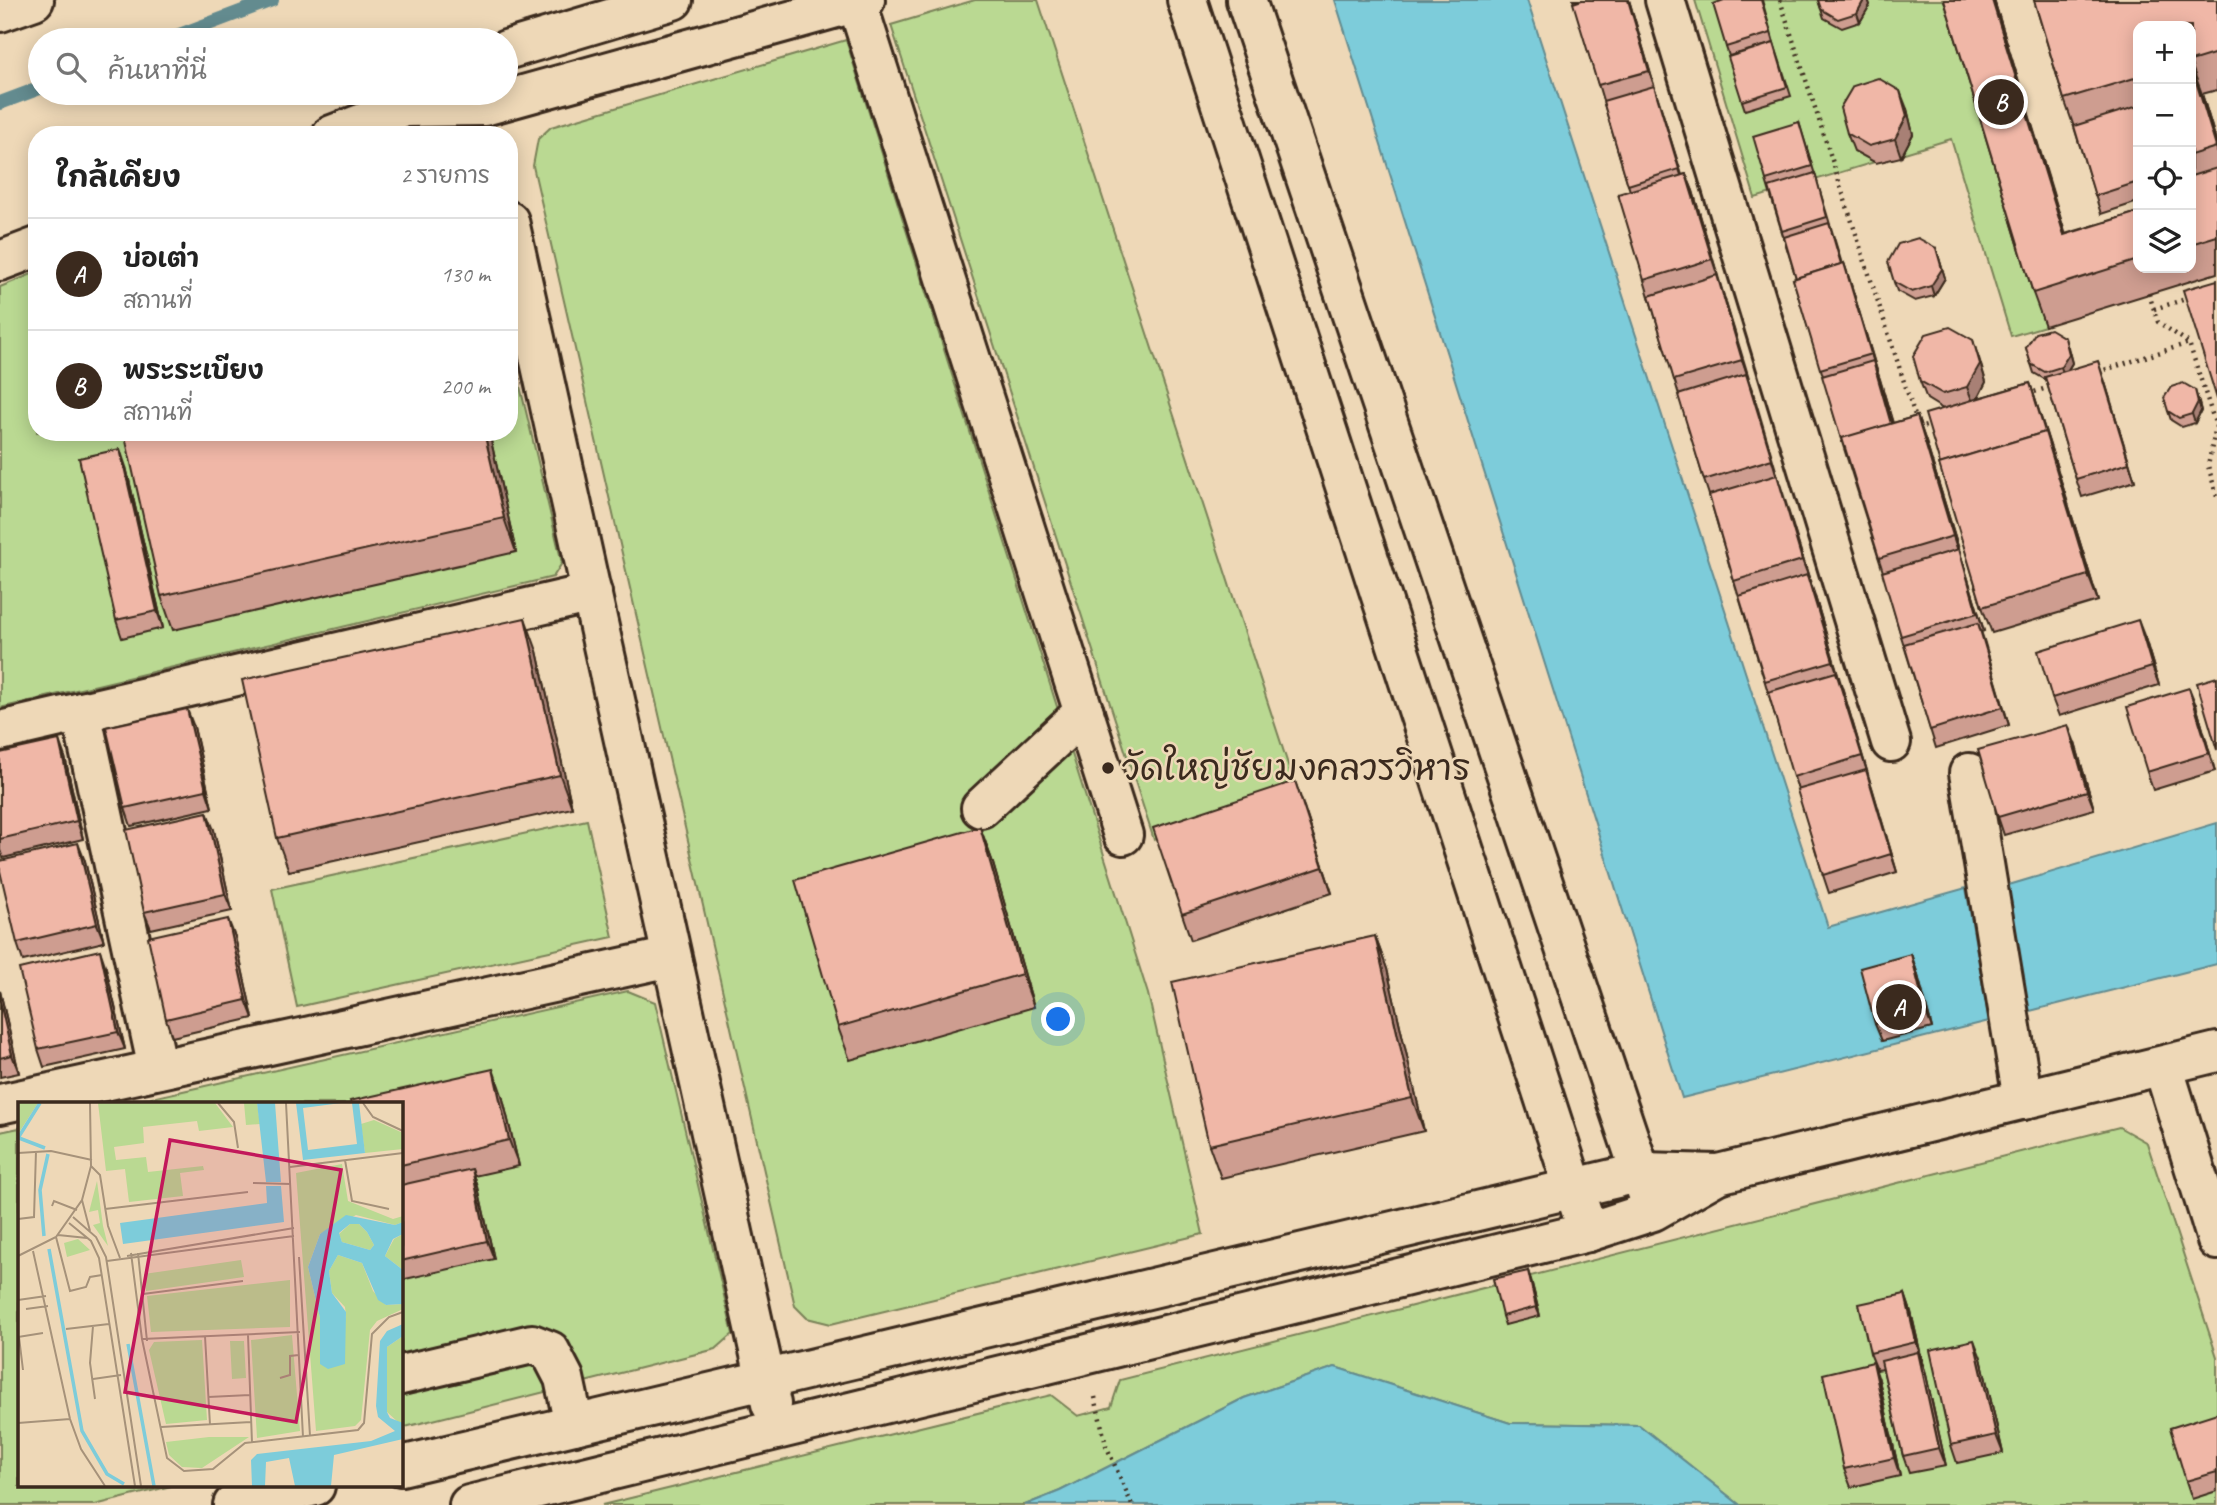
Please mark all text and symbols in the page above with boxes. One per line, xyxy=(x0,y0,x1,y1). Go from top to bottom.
map controls xyxy=(2133,21,2196,273)
button: + xyxy=(2133,21,2196,84)
search box xyxy=(28,28,518,105)
icon: search xyxy=(52,48,90,86)
text: ค้นหาที่นี่ xyxy=(108,54,207,87)
pin: B xyxy=(1978,76,2024,128)
button: − xyxy=(2133,84,2196,147)
button: locate xyxy=(2133,147,2196,210)
text: ใกล้เคียง xyxy=(56,158,181,196)
text: 2 รายการ xyxy=(400,161,490,190)
button: layers xyxy=(2133,210,2196,273)
text: บ่อเต่า xyxy=(123,242,199,275)
text: A xyxy=(73,260,85,289)
text: 130 m xyxy=(441,260,490,289)
text: สถานที่ xyxy=(123,286,192,315)
text: พระระเบียง xyxy=(123,354,264,387)
text: B xyxy=(73,372,85,401)
text: 200 m xyxy=(441,372,490,401)
text: สถานที่ xyxy=(123,398,192,427)
place label: วัดใหญ่ชัยมงคลวรวิหาร xyxy=(1122,744,1471,791)
marker: วัดใหญ่ชัยมงคลวรวิหาร xyxy=(1100,760,1116,776)
pin: A xyxy=(1876,981,1922,1033)
your location xyxy=(1041,1002,1075,1036)
inset map xyxy=(18,1102,402,1488)

